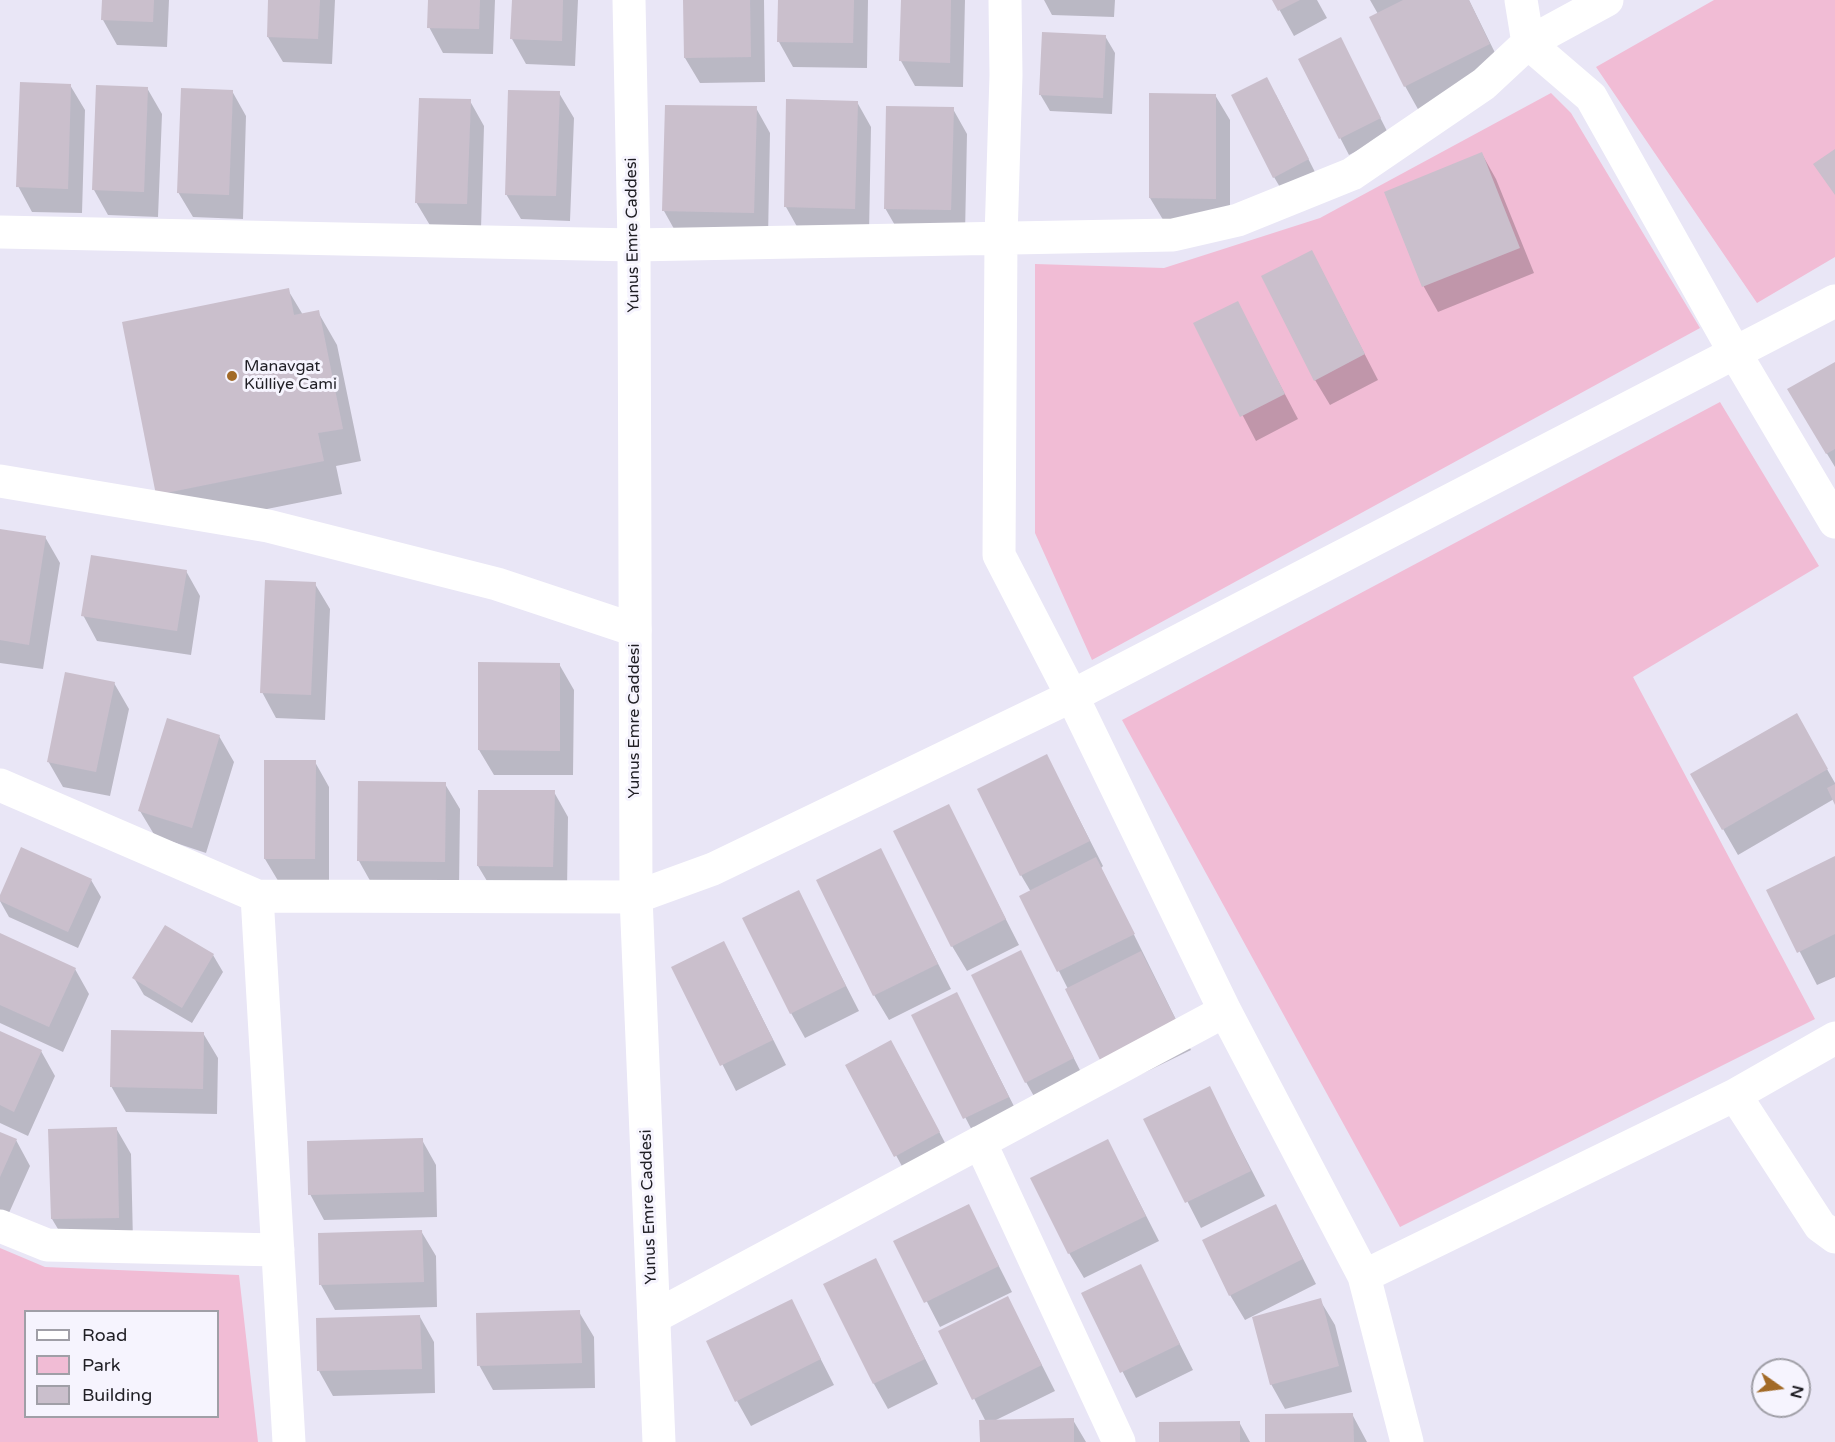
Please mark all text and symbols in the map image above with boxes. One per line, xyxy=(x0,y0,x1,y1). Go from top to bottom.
street label: Yunus Emre Caddesi xyxy=(622,157,644,313)
place label: Manavgat Külliye Cami xyxy=(244,357,337,395)
marker: Manavgat Külliye Cami xyxy=(225,369,239,383)
street label: Yunus Emre Caddesi xyxy=(625,643,645,799)
street label: Yunus Emre Caddesi xyxy=(637,1129,661,1285)
legend xyxy=(24,1310,219,1418)
text: Road xyxy=(82,1324,127,1346)
text: Park xyxy=(82,1354,120,1376)
north arrow xyxy=(1751,1358,1811,1418)
text: N xyxy=(1785,1383,1808,1401)
text: Building xyxy=(82,1384,152,1406)

